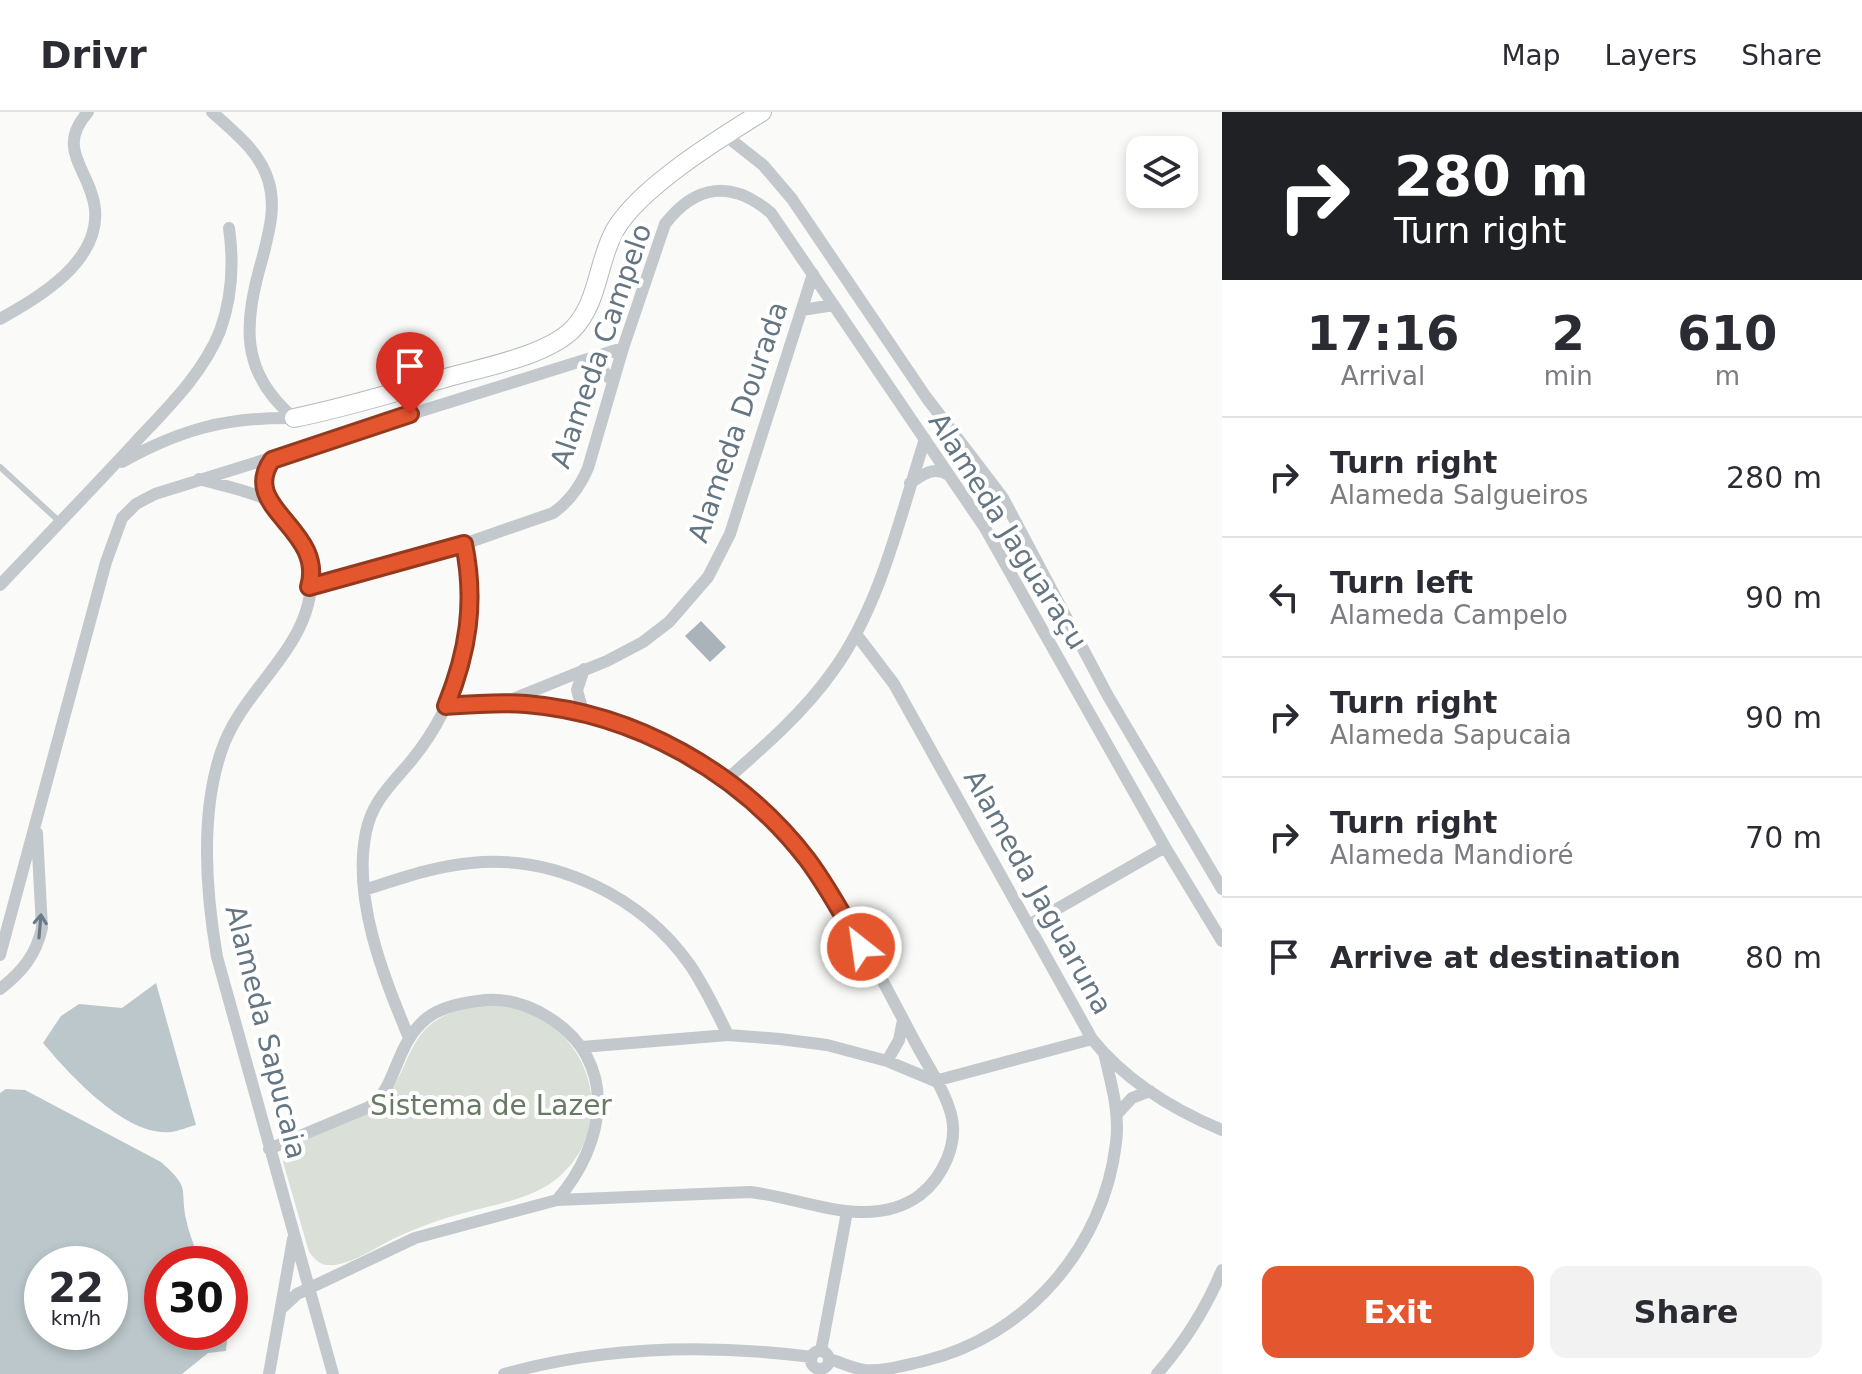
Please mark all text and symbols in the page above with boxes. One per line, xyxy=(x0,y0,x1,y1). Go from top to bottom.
text: Drivr xyxy=(40,33,147,77)
text: Map xyxy=(1501,39,1561,72)
text: Layers xyxy=(1605,39,1697,72)
text: Share xyxy=(1741,39,1822,72)
map controls xyxy=(1126,136,1198,208)
button: layers xyxy=(1126,136,1198,208)
text: 280 m xyxy=(1394,143,1589,208)
icon: right xyxy=(1262,144,1366,248)
text: Turn right xyxy=(1394,210,1566,251)
street label: Alameda Campelo xyxy=(544,219,658,473)
street label: Alameda Dourada xyxy=(681,297,795,547)
text: 17:16 xyxy=(1306,305,1459,361)
text: 2 xyxy=(1552,305,1585,361)
text: 610 xyxy=(1677,305,1777,361)
pin xyxy=(376,332,444,414)
icon: arrive xyxy=(388,344,432,388)
text: Arrival xyxy=(1341,361,1425,391)
text: min xyxy=(1544,361,1593,391)
text: m xyxy=(1715,361,1740,391)
street label: Alameda Jaguaraçu xyxy=(922,407,1094,655)
text: Turn right xyxy=(1330,445,1497,480)
icon: right xyxy=(1262,455,1306,499)
text: 280 m xyxy=(1726,460,1822,495)
text: Alameda Salgueiros xyxy=(1330,480,1588,510)
text: Turn left xyxy=(1330,565,1473,600)
icon: left xyxy=(1262,575,1306,619)
text: 90 m xyxy=(1745,580,1822,615)
text: Alameda Campelo xyxy=(1330,600,1568,630)
text: Turn right xyxy=(1330,685,1497,720)
icon: right xyxy=(1262,695,1306,739)
text: 90 m xyxy=(1745,700,1822,735)
text: Alameda Sapucaia xyxy=(1330,720,1572,750)
street label: Alameda Jaguaruna xyxy=(957,764,1119,1020)
text: Turn right xyxy=(1330,805,1497,840)
icon: right xyxy=(1262,815,1306,859)
text: 70 m xyxy=(1745,820,1822,855)
text: Alameda Mandioré xyxy=(1330,840,1574,870)
street label: Alameda Sapucaia xyxy=(218,902,314,1162)
position arrow xyxy=(819,905,903,989)
one-way arrow xyxy=(33,913,48,940)
icon: arrive xyxy=(1262,935,1306,979)
text: Arrive at destination xyxy=(1330,940,1681,975)
text: 80 m xyxy=(1745,940,1822,975)
park label: Sistema de Lazer xyxy=(370,1089,612,1122)
speed limit sign: 30 xyxy=(144,1246,248,1350)
text: 22 xyxy=(48,1265,104,1311)
button: Exit xyxy=(1262,1266,1534,1358)
button: Share xyxy=(1550,1266,1822,1358)
text: km/h xyxy=(51,1306,101,1330)

